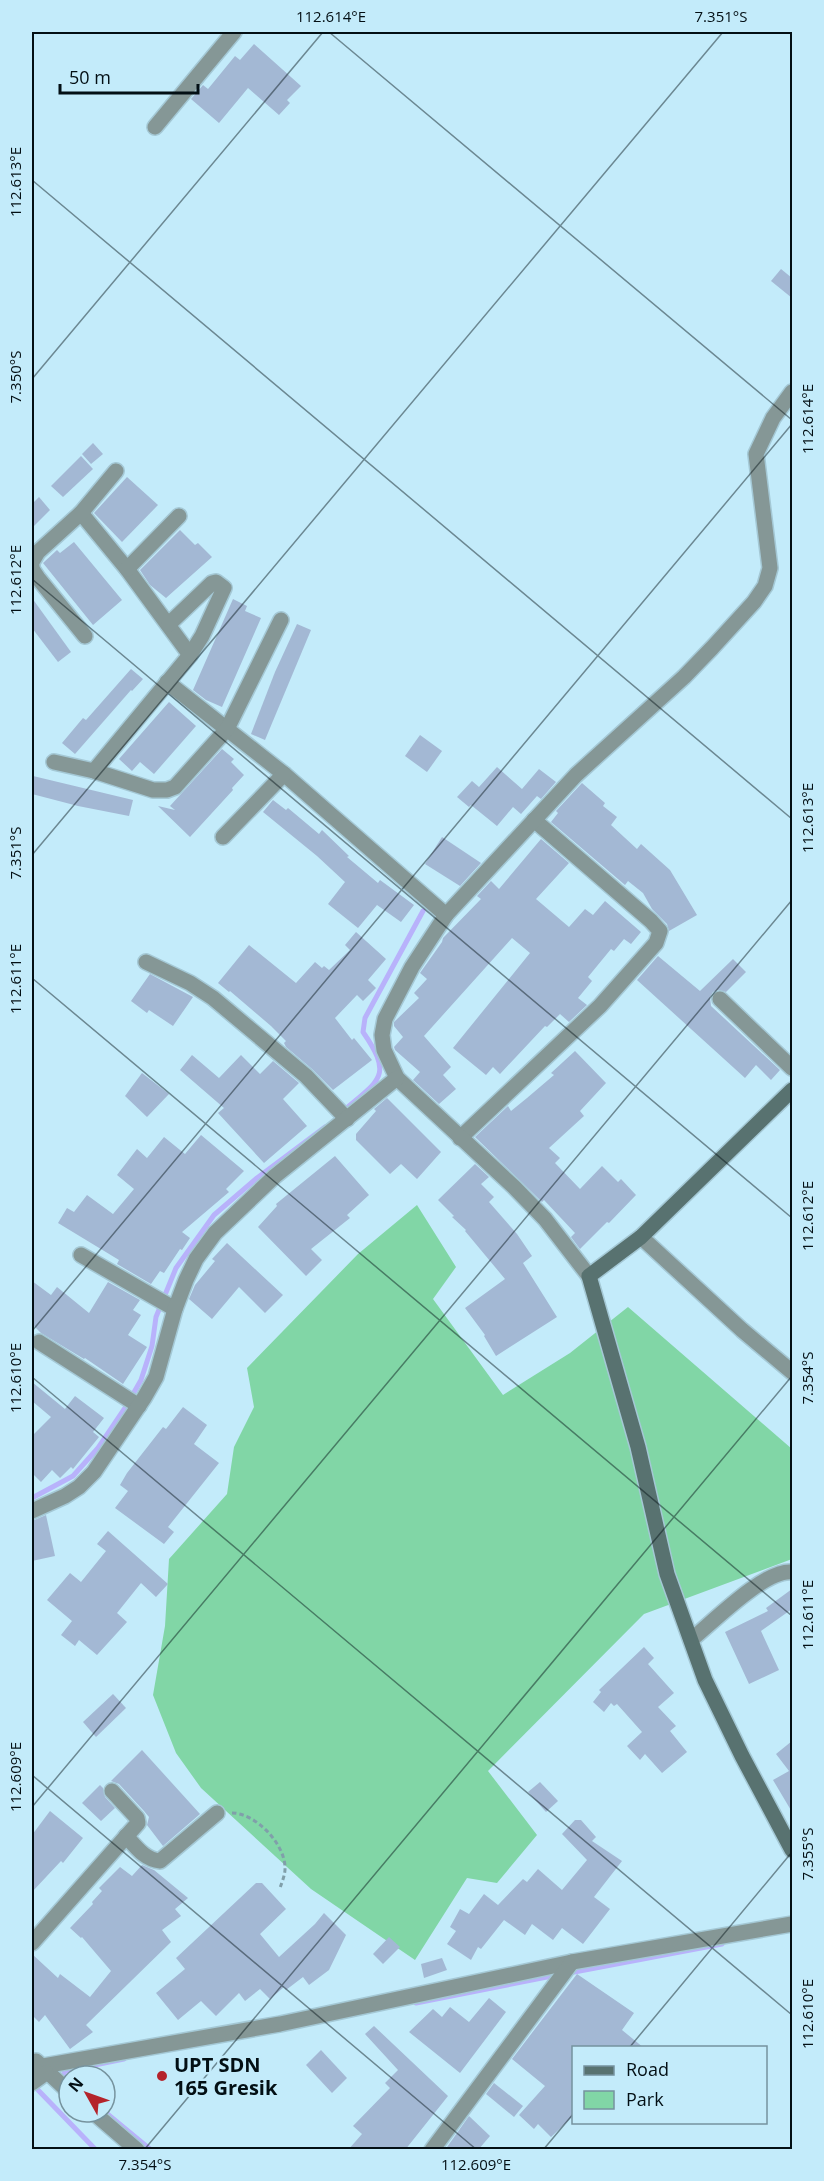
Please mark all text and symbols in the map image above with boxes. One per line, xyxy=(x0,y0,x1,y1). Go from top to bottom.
text: 112.614°E xyxy=(296,6,366,26)
text: 7.351°S xyxy=(695,6,747,26)
scale bar xyxy=(60,57,198,95)
text: 50 m xyxy=(69,65,111,89)
text: 112.613°E xyxy=(5,147,25,217)
text: 7.350°S xyxy=(5,351,25,403)
text: 112.614°E xyxy=(797,384,817,454)
text: 112.612°E xyxy=(5,545,25,615)
text: 112.613°E xyxy=(797,783,817,853)
text: 7.351°S xyxy=(5,827,25,879)
text: 112.611°E xyxy=(5,944,25,1014)
text: 112.612°E xyxy=(797,1181,817,1251)
text: 112.610°E xyxy=(5,1343,25,1413)
text: 7.354°S xyxy=(797,1352,817,1404)
text: 112.611°E xyxy=(797,1580,817,1650)
text: 112.609°E xyxy=(5,1742,25,1812)
text: 7.355°S xyxy=(797,1828,817,1880)
text: 112.610°E xyxy=(797,1979,817,2049)
legend xyxy=(572,2046,767,2124)
place label: UPT SDN 165 Gresik xyxy=(174,2051,278,2101)
text: Road xyxy=(626,2057,669,2081)
north arrow xyxy=(57,2064,117,2124)
marker: UPT SDN 165 Gresik xyxy=(155,2069,169,2083)
text: N xyxy=(63,2072,88,2096)
text: Park xyxy=(626,2087,664,2111)
text: 7.354°S xyxy=(119,2154,171,2174)
text: 112.609°E xyxy=(441,2154,511,2174)

